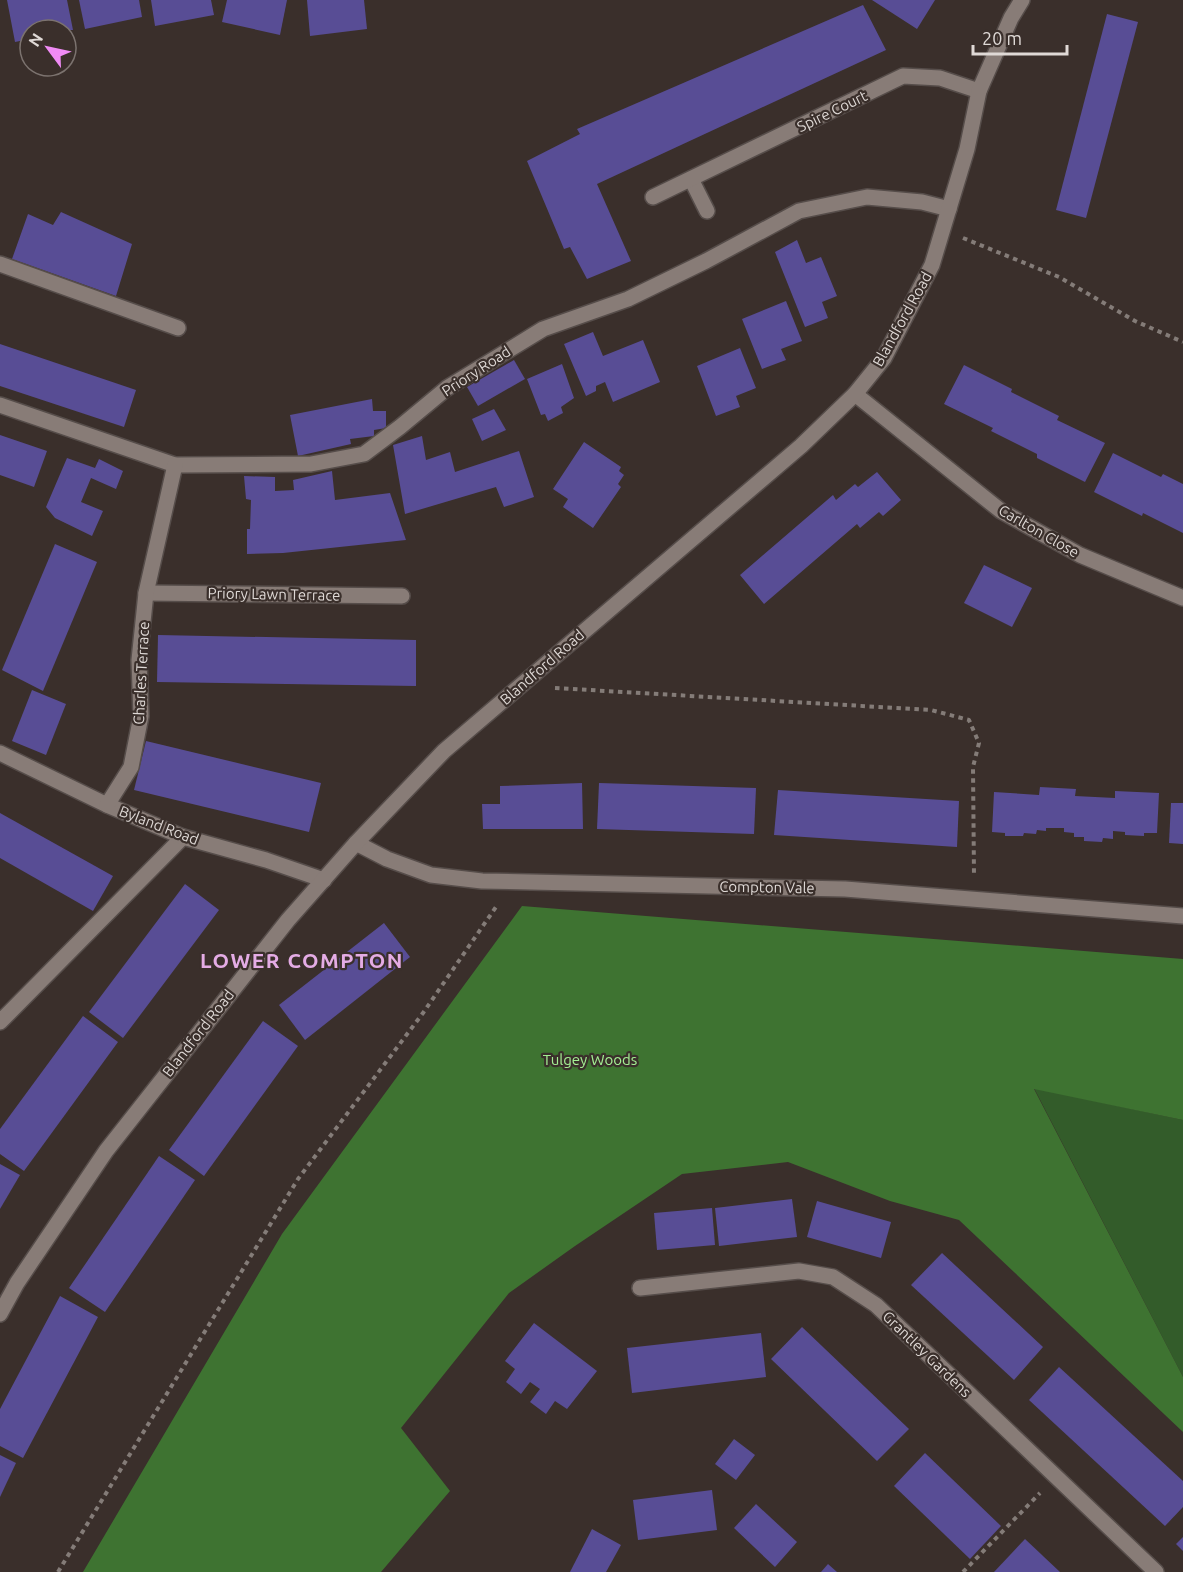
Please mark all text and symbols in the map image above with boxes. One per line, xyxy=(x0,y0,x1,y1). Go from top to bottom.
north arrow xyxy=(18,18,78,78)
scale bar xyxy=(973,18,1068,56)
text: 20 m xyxy=(982,28,1022,48)
text: N xyxy=(25,30,46,50)
street label: Spire Court xyxy=(794,87,870,135)
street label: Blandford Road xyxy=(869,269,935,369)
street label: Priory Road xyxy=(439,343,513,399)
street label: Carlton Close xyxy=(996,501,1082,561)
street label: Priory Lawn Terrace xyxy=(207,584,341,604)
street label: Charles Terrace xyxy=(130,621,152,725)
street label: Blandford Road xyxy=(497,626,587,708)
street label: Byland Road xyxy=(117,802,201,848)
street label: Compton Vale xyxy=(719,878,815,896)
district label: LOWER COMPTON xyxy=(200,948,404,972)
street label: Blandford Road xyxy=(159,986,237,1080)
park label: Tulgey Woods xyxy=(543,1051,637,1068)
street label: Grantley Gardens xyxy=(879,1308,975,1400)

